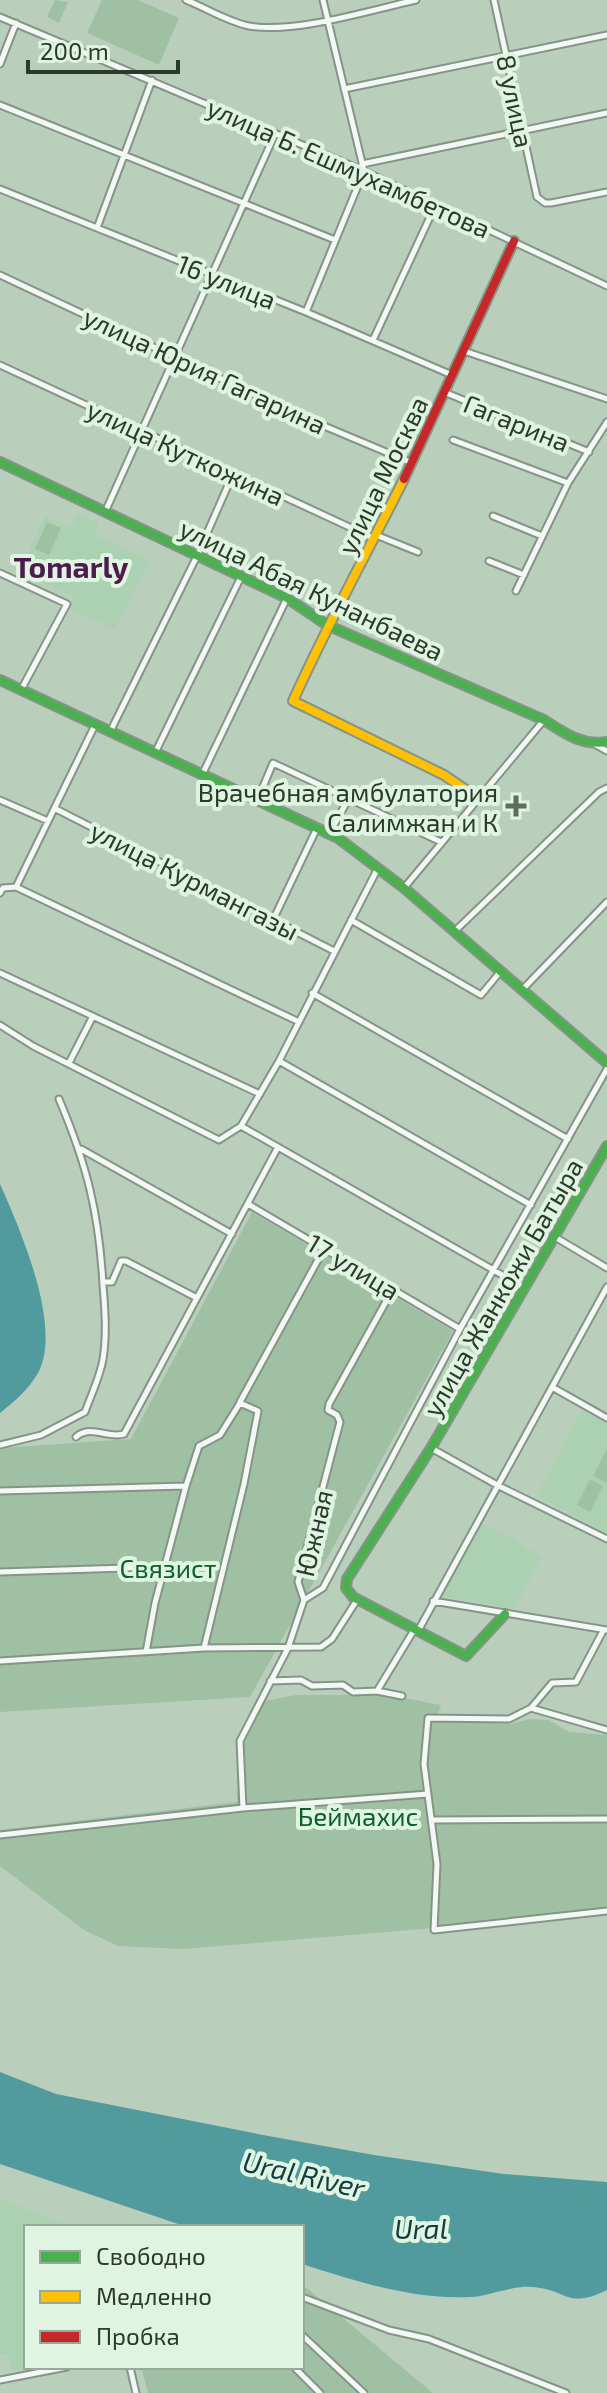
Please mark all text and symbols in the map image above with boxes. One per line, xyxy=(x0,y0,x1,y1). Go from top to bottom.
scale bar xyxy=(28,24,178,74)
text: 200 m xyxy=(40,36,109,65)
street label: 8 улица xyxy=(490,52,541,151)
street label: улица Б. Ешмухамбетова xyxy=(202,90,495,244)
street label: 16 улица xyxy=(173,247,281,316)
street label: улица Юрия Гагарина xyxy=(78,300,331,441)
street label: Гагарина xyxy=(460,387,574,457)
street label: улица Москва xyxy=(330,391,434,559)
street label: улица Куткожина xyxy=(82,393,290,512)
street label: улица Абая Кунанбаева xyxy=(175,512,449,667)
district label: Tomarly xyxy=(13,548,129,585)
place label: Врачебная амбулатория Салимжан и К xyxy=(198,776,498,837)
marker: Врачебная амбулатория Салимжан и К xyxy=(505,795,527,817)
street label: улица Курмангазы xyxy=(85,814,304,947)
street label: улица Жанкожи Батыра xyxy=(415,1153,589,1422)
street label: 17 улица xyxy=(302,1226,406,1306)
street label: Южная xyxy=(288,1487,338,1579)
park label: Связист xyxy=(119,1552,217,1583)
park label: Беймахис xyxy=(298,1800,418,1831)
water label: Ural River xyxy=(240,2143,369,2205)
water label: Ural xyxy=(394,2211,448,2245)
legend xyxy=(24,2225,304,2369)
text: Свободно xyxy=(96,2241,206,2270)
text: Медленно xyxy=(96,2281,212,2310)
text: Пробка xyxy=(96,2321,180,2350)

